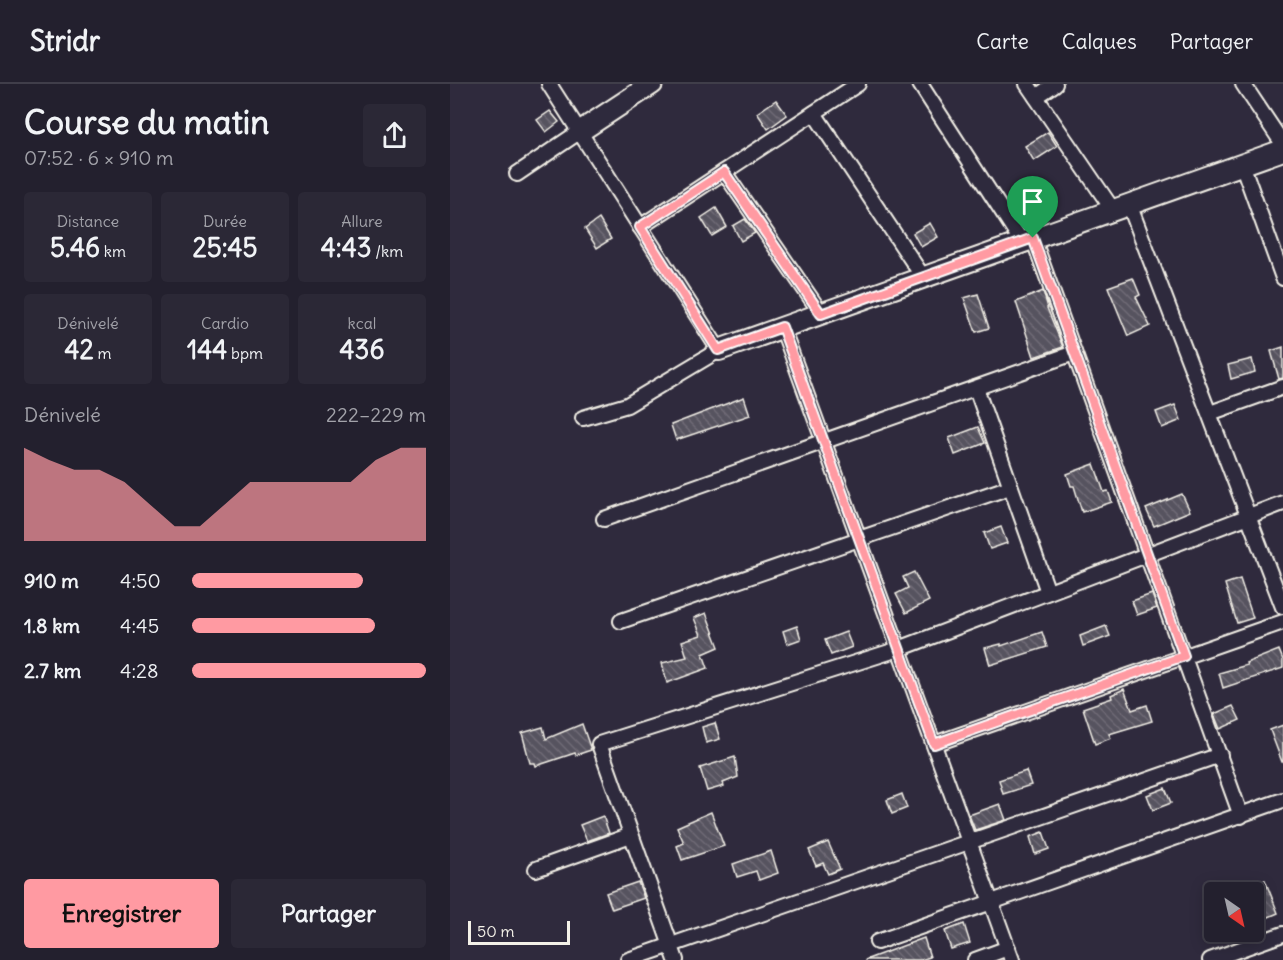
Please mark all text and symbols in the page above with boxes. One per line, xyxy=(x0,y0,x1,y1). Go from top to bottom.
text: Stridr xyxy=(30,23,100,59)
text: Carte xyxy=(976,28,1029,55)
text: Calques xyxy=(1062,28,1137,55)
text: Partager xyxy=(1170,28,1253,55)
text: Course du matin xyxy=(24,101,269,143)
button: share xyxy=(363,104,426,167)
text: 07:52 · 6 × 910 m xyxy=(24,145,174,170)
pin xyxy=(1007,176,1058,238)
icon: arrive xyxy=(1016,185,1049,218)
text: Distance xyxy=(57,211,119,231)
text: Durée xyxy=(203,211,247,231)
text: Allure xyxy=(341,211,383,231)
text: 5.46 xyxy=(50,231,100,264)
text: 25:45 xyxy=(192,231,258,264)
text: 4:43 xyxy=(321,231,371,264)
text: km xyxy=(100,241,126,261)
text: /km xyxy=(371,241,403,261)
text: Dénivelé xyxy=(57,313,119,333)
text: Cardio xyxy=(201,313,249,333)
text: kcal xyxy=(348,313,376,333)
text: 42 xyxy=(64,333,94,366)
text: 144 xyxy=(187,333,227,366)
text: 436 xyxy=(340,333,384,366)
text: m xyxy=(94,343,112,363)
text: bpm xyxy=(227,343,263,363)
text: Dénivelé xyxy=(24,402,101,427)
text: 222–229 m xyxy=(326,402,426,427)
text: 910 m xyxy=(24,568,79,593)
text: 4:50 xyxy=(120,568,161,593)
text: 1.8 km xyxy=(24,613,80,638)
text: 4:45 xyxy=(120,613,159,638)
text: 2.7 km xyxy=(24,658,81,683)
text: 4:28 xyxy=(120,658,159,683)
button: Enregistrer xyxy=(24,879,219,948)
button: Partager xyxy=(231,879,426,948)
north arrow xyxy=(1204,882,1264,942)
map controls xyxy=(1204,882,1264,942)
scale bar xyxy=(468,918,570,946)
text: 50 m xyxy=(477,921,515,941)

